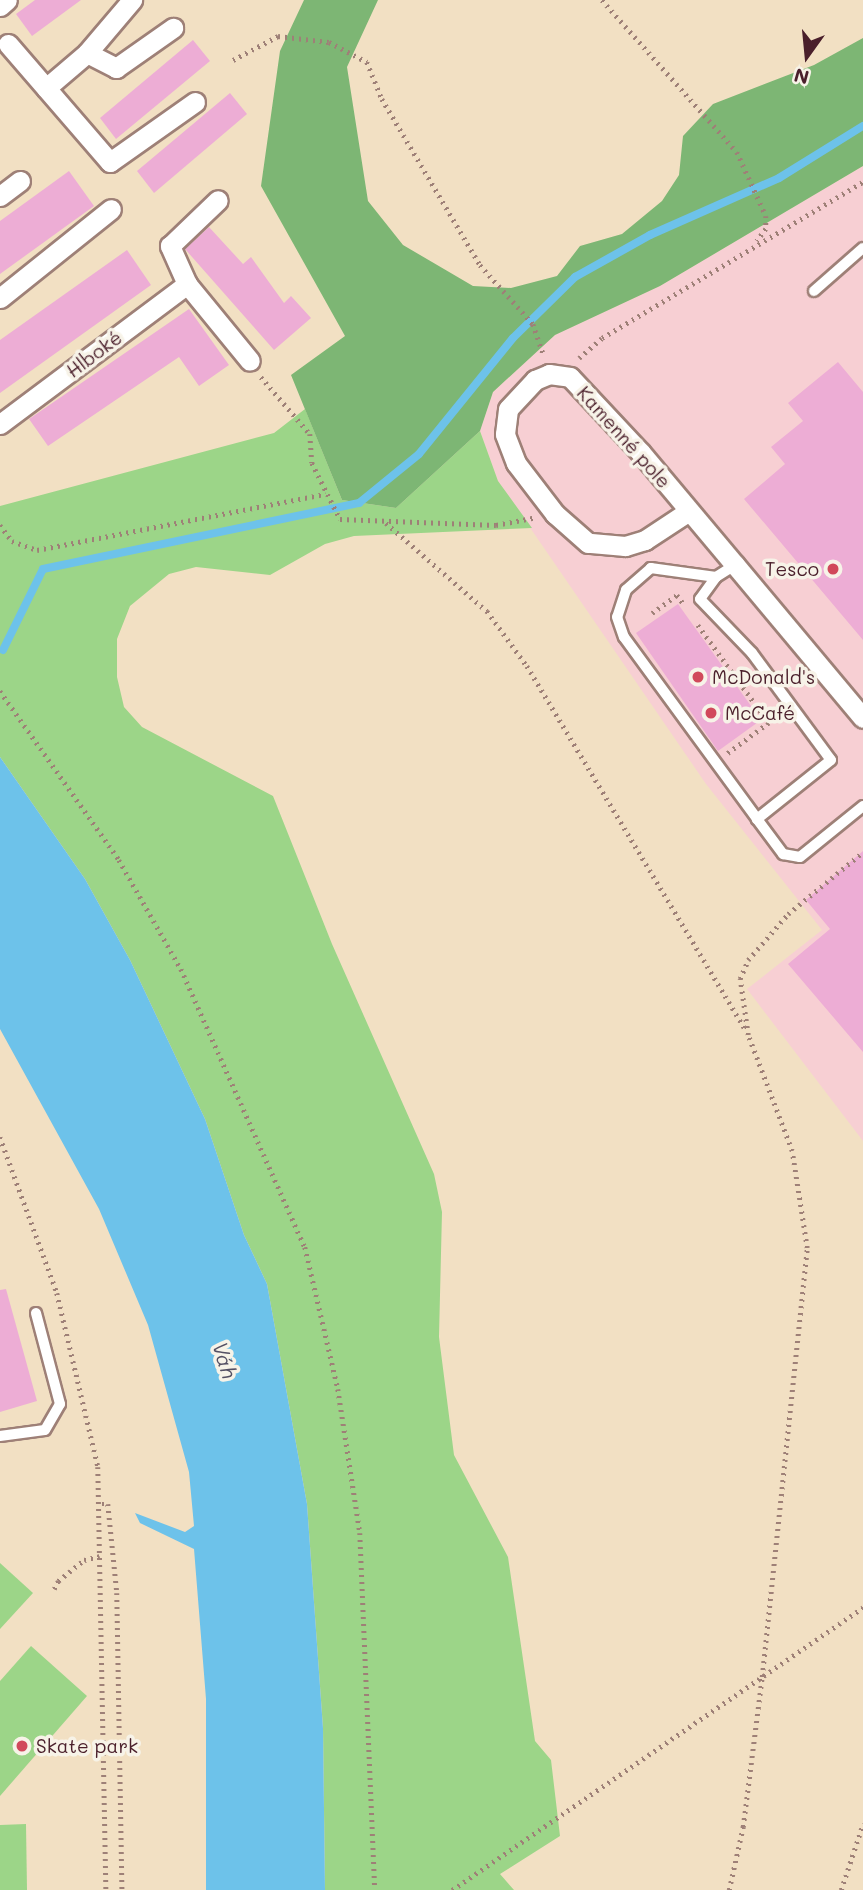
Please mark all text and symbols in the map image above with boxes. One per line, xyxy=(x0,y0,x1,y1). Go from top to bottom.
north arrow xyxy=(772,21,842,91)
text: N xyxy=(791,63,812,91)
street label: Hlboké xyxy=(62,326,126,382)
street label: Kamenné pole xyxy=(572,382,676,492)
place label: Tesco xyxy=(765,558,819,580)
marker: Tesco xyxy=(825,561,841,577)
place label: McDonald's xyxy=(712,666,815,688)
marker: McDonald's xyxy=(690,669,706,685)
place label: McCafé xyxy=(725,702,795,724)
marker: McCafé xyxy=(703,705,719,721)
water label: Váh xyxy=(208,1338,242,1382)
place label: Skate park xyxy=(36,1735,138,1757)
marker: Skate park xyxy=(14,1738,30,1754)

